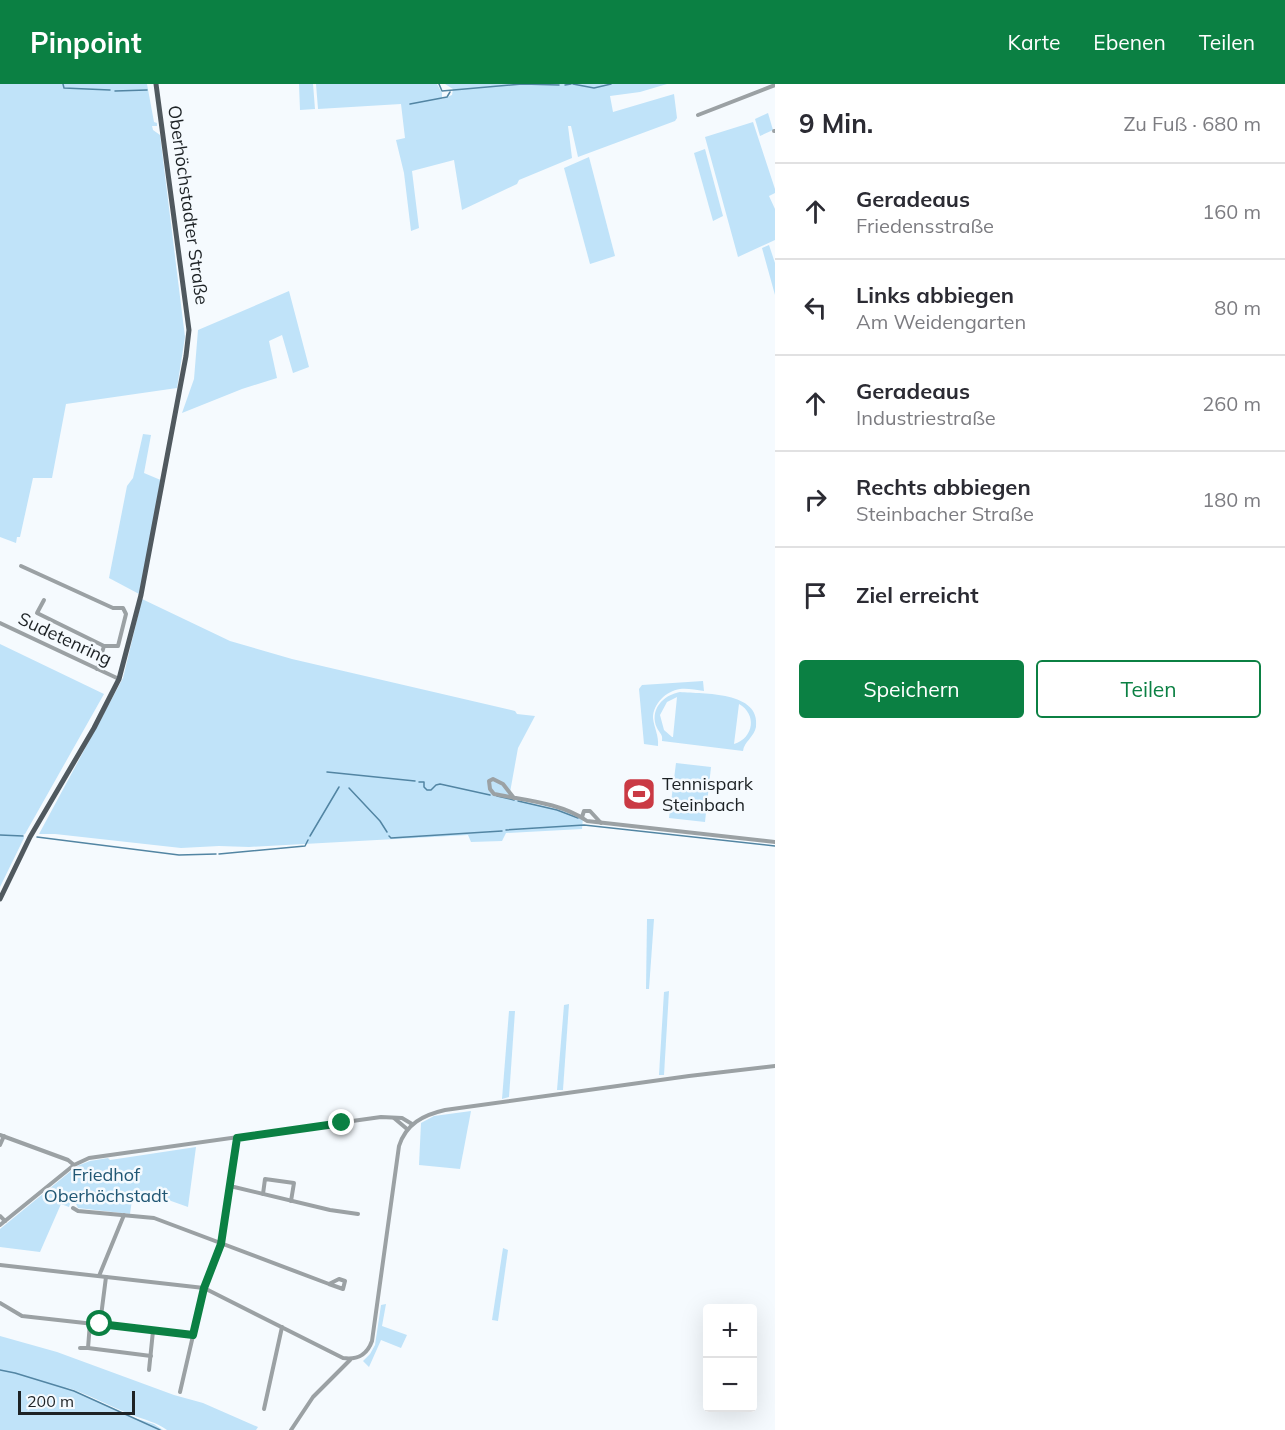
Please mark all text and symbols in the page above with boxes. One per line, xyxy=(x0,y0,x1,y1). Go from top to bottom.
text: Pinpoint xyxy=(30,25,142,60)
text: Karte xyxy=(1008,29,1060,55)
text: Ebenen xyxy=(1093,29,1166,55)
text: Teilen xyxy=(1199,29,1255,55)
street label: Oberhöchstadter Straße xyxy=(163,104,214,306)
text: 9 Min. xyxy=(799,107,873,140)
text: Zu Fuß · 680 m xyxy=(1123,111,1261,136)
text: Geradeaus xyxy=(856,185,970,213)
icon: ahead xyxy=(799,195,832,228)
text: 160 m xyxy=(1202,199,1261,224)
text: Friedensstraße xyxy=(856,213,994,238)
text: Links abbiegen xyxy=(856,281,1014,309)
icon: left xyxy=(799,291,832,324)
text: 80 m xyxy=(1214,295,1261,320)
text: Am Weidengarten xyxy=(856,309,1026,334)
text: Geradeaus xyxy=(856,377,970,405)
icon: ahead xyxy=(799,387,832,420)
text: 260 m xyxy=(1202,391,1261,416)
text: Industriestraße xyxy=(856,405,996,430)
text: Rechts abbiegen xyxy=(856,473,1031,501)
icon: right xyxy=(799,483,832,516)
text: 180 m xyxy=(1202,487,1261,512)
text: Steinbacher Straße xyxy=(856,501,1034,526)
icon: arrive xyxy=(799,579,832,612)
text: Ziel erreicht xyxy=(856,581,979,609)
street label: Sudetenring xyxy=(15,607,116,670)
button: Speichern xyxy=(799,660,1024,718)
button: Teilen xyxy=(1036,660,1261,718)
place label: Tennispark Steinbach xyxy=(662,772,754,816)
sports icon: Tennispark Steinbach xyxy=(621,776,657,812)
route end xyxy=(328,1109,354,1135)
park label: Friedhof Oberhöchstadt xyxy=(44,1163,168,1207)
map controls xyxy=(703,1304,757,1412)
button: + xyxy=(703,1304,757,1358)
route start xyxy=(86,1310,112,1336)
button: − xyxy=(703,1358,757,1412)
scale bar xyxy=(18,1388,135,1416)
text: 200 m xyxy=(27,1391,74,1411)

